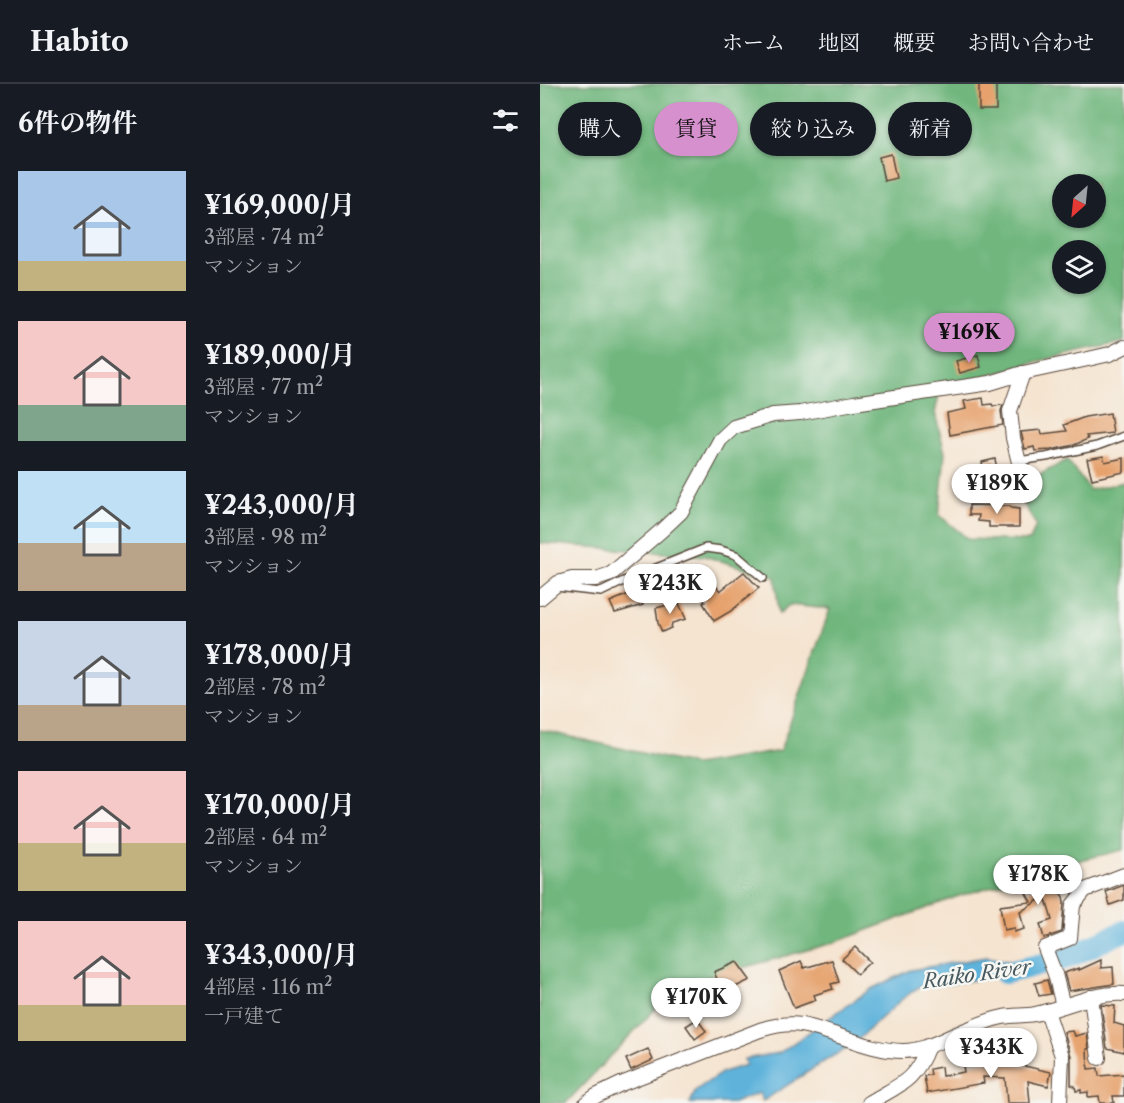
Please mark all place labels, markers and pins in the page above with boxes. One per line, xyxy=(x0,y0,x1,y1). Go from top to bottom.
pin: ¥169K xyxy=(927,313,1011,364)
pin: ¥189K xyxy=(955,464,1039,515)
pin: ¥243K xyxy=(628,564,712,615)
pin: ¥178K xyxy=(996,855,1080,906)
pin: ¥170K xyxy=(654,978,738,1029)
pin: ¥343K xyxy=(949,1028,1033,1079)

